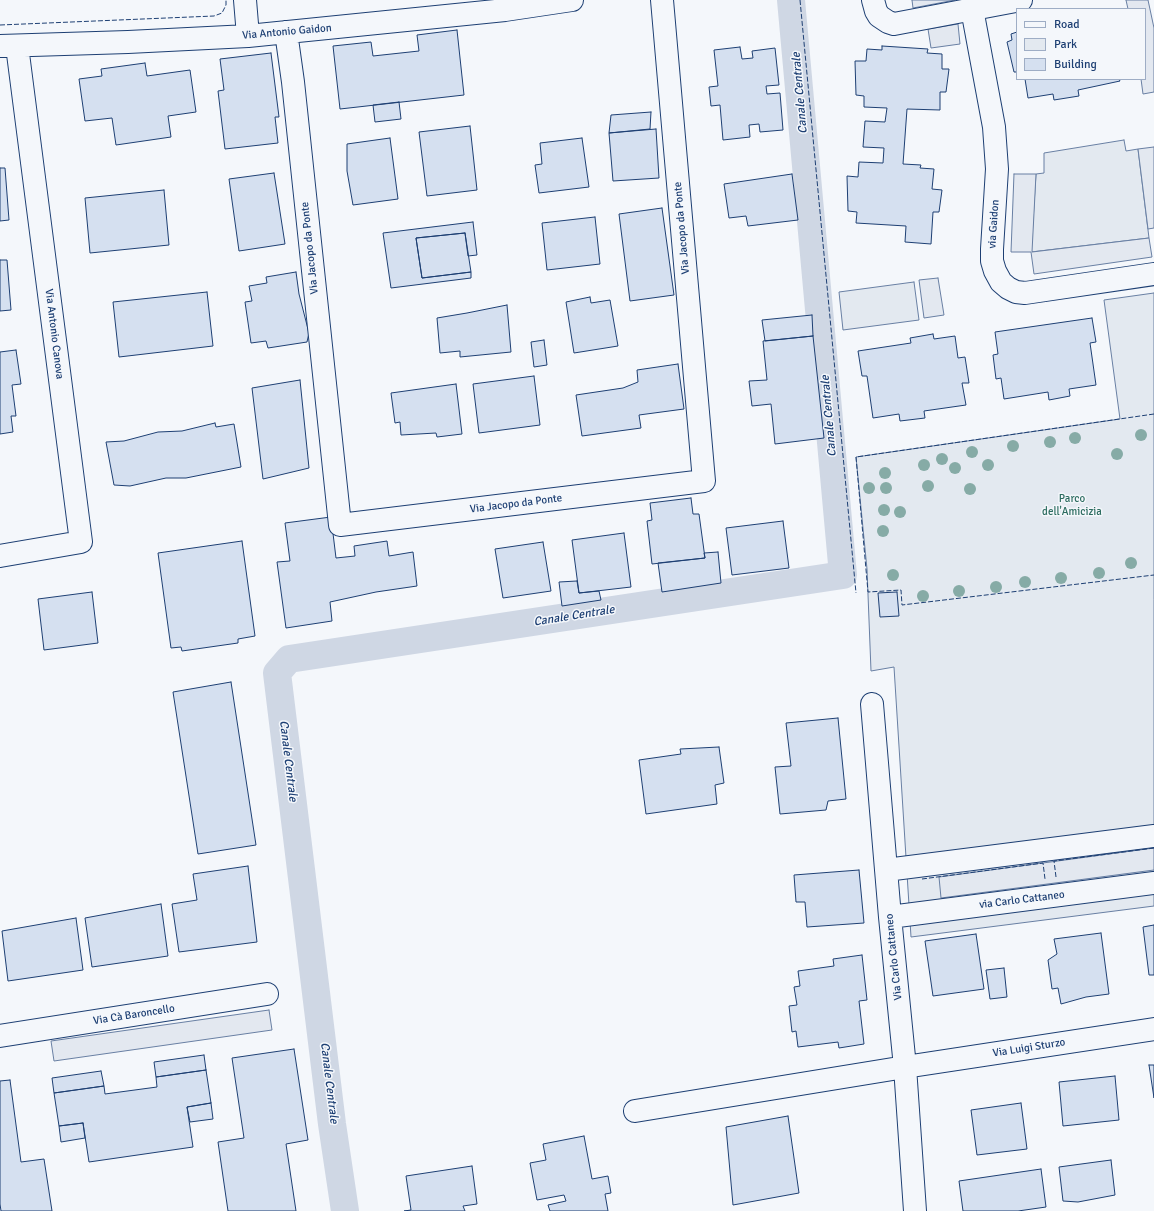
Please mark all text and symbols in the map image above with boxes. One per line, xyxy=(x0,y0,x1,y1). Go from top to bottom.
legend xyxy=(1016,8,1146,80)
text: Road xyxy=(1054,17,1080,32)
street label: Via Antonio Gaidon xyxy=(242,22,332,42)
text: Park xyxy=(1054,37,1077,52)
water label: Canale Centrale xyxy=(789,52,811,134)
text: Building xyxy=(1054,57,1097,72)
street label: Via Jacopo da Ponte xyxy=(671,181,693,275)
street label: via Gaidon xyxy=(986,199,1002,249)
street label: Via Jacopo da Ponte xyxy=(299,201,321,295)
street label: Via Antonio Canova xyxy=(42,288,66,380)
water label: Canale Centrale xyxy=(818,375,840,457)
street label: Via Jacopo da Ponte xyxy=(469,492,563,516)
park label: Parco dell'Amicizia xyxy=(1042,492,1102,518)
water label: Canale Centrale xyxy=(533,603,615,629)
water label: Canale Centrale xyxy=(276,720,300,802)
street label: via Carlo Cattaneo xyxy=(979,888,1065,912)
street label: Via Carlo Cattaneo xyxy=(883,913,905,1001)
street label: Via Cà Baroncello xyxy=(92,1002,176,1028)
street label: Via Luigi Sturzo xyxy=(992,1036,1066,1060)
water label: Canale Centrale xyxy=(317,1042,341,1124)

